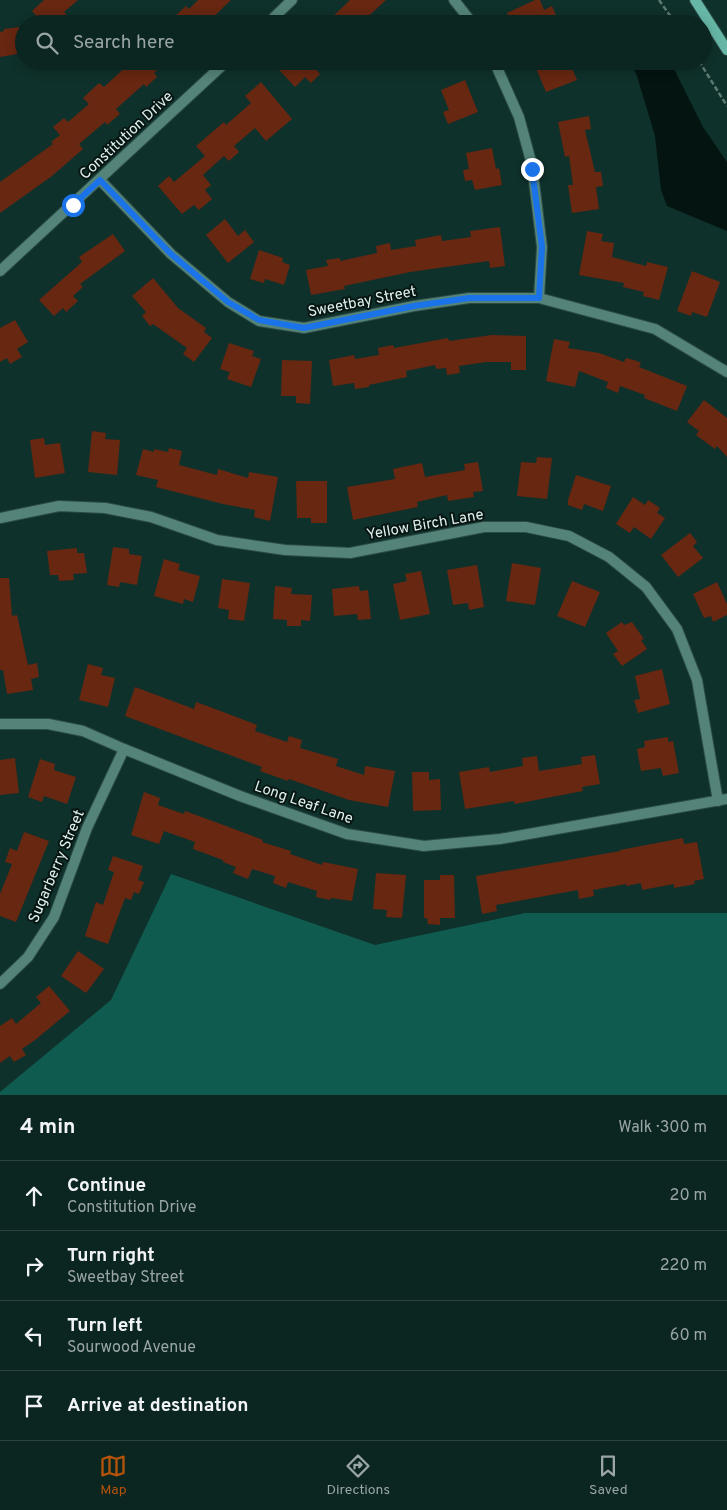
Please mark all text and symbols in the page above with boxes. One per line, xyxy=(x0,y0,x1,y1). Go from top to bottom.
search box xyxy=(15,15,712,70)
icon: search xyxy=(33,29,61,57)
text: Search here xyxy=(73,31,175,55)
street label: Constitution Drive xyxy=(76,88,178,184)
route end xyxy=(521,158,544,181)
route start xyxy=(62,194,85,217)
street label: Sweetbay Street xyxy=(307,283,418,322)
street label: Yellow Birch Lane xyxy=(365,506,485,545)
street label: Long Leaf Lane xyxy=(252,778,355,829)
street label: Sugarberry Street xyxy=(25,807,90,926)
text: 4 min xyxy=(20,1114,76,1141)
text: Walk · 300 m xyxy=(618,1118,707,1138)
text: Continue xyxy=(67,1174,146,1198)
icon: ahead xyxy=(20,1182,48,1210)
text: 20 m xyxy=(670,1186,707,1206)
text: Constitution Drive xyxy=(67,1198,196,1218)
text: Turn right xyxy=(67,1244,155,1268)
icon: right xyxy=(20,1252,48,1280)
text: 220 m xyxy=(660,1256,707,1276)
text: Sweetbay Street xyxy=(67,1268,184,1288)
text: Turn left xyxy=(67,1314,143,1338)
icon: left xyxy=(20,1322,48,1350)
text: 60 m xyxy=(670,1326,707,1346)
text: Sourwood Avenue xyxy=(67,1338,196,1358)
icon: arrive xyxy=(20,1392,48,1420)
text: Arrive at destination xyxy=(67,1394,248,1418)
tab: Map xyxy=(99,1452,127,1499)
tab: Directions xyxy=(326,1452,390,1499)
tab: Saved xyxy=(589,1452,628,1499)

